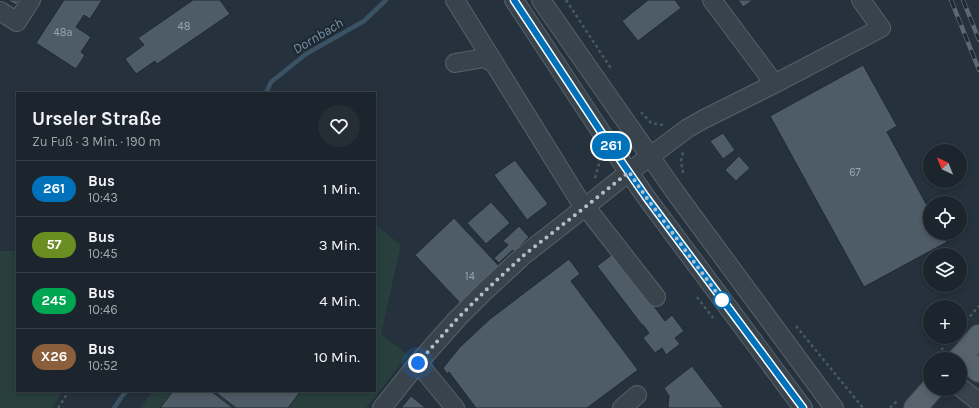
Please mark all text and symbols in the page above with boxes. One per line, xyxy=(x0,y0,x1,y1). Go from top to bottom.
water label: Dornbach xyxy=(290,14,346,58)
house number: 48 xyxy=(178,20,191,33)
house number: 48a xyxy=(54,26,72,39)
button: heart xyxy=(318,105,360,147)
text: Urseler Straße xyxy=(32,108,161,130)
line badge: 261 xyxy=(588,133,634,159)
text: Zu Fuß · 3 Min. · 190 m xyxy=(32,134,161,149)
text: 261 xyxy=(600,137,622,154)
north arrow xyxy=(923,144,967,188)
map controls xyxy=(923,144,967,396)
house number: 67 xyxy=(849,166,861,179)
text: Bus xyxy=(88,172,115,190)
text: 261 xyxy=(43,180,65,197)
text: 1 Min. xyxy=(323,180,360,198)
text: 10:43 xyxy=(88,190,118,205)
button: locate xyxy=(923,196,967,240)
text: Bus xyxy=(88,228,115,246)
text: 57 xyxy=(46,236,62,253)
text: 3 Min. xyxy=(319,236,360,254)
text: 10:45 xyxy=(88,246,118,261)
button: layers xyxy=(923,248,967,292)
house number: 14 xyxy=(465,270,475,283)
text: Bus xyxy=(88,284,115,302)
unlabelled marker xyxy=(713,291,731,309)
text: 245 xyxy=(42,292,66,309)
text: 4 Min. xyxy=(319,292,360,310)
button: + xyxy=(923,300,967,344)
text: 10:46 xyxy=(88,302,118,317)
text: Bus xyxy=(88,340,115,358)
text: X26 xyxy=(41,348,67,365)
text: 10 Min. xyxy=(314,348,360,366)
button: − xyxy=(923,352,967,396)
your location xyxy=(408,353,428,373)
text: 10:52 xyxy=(88,358,118,373)

